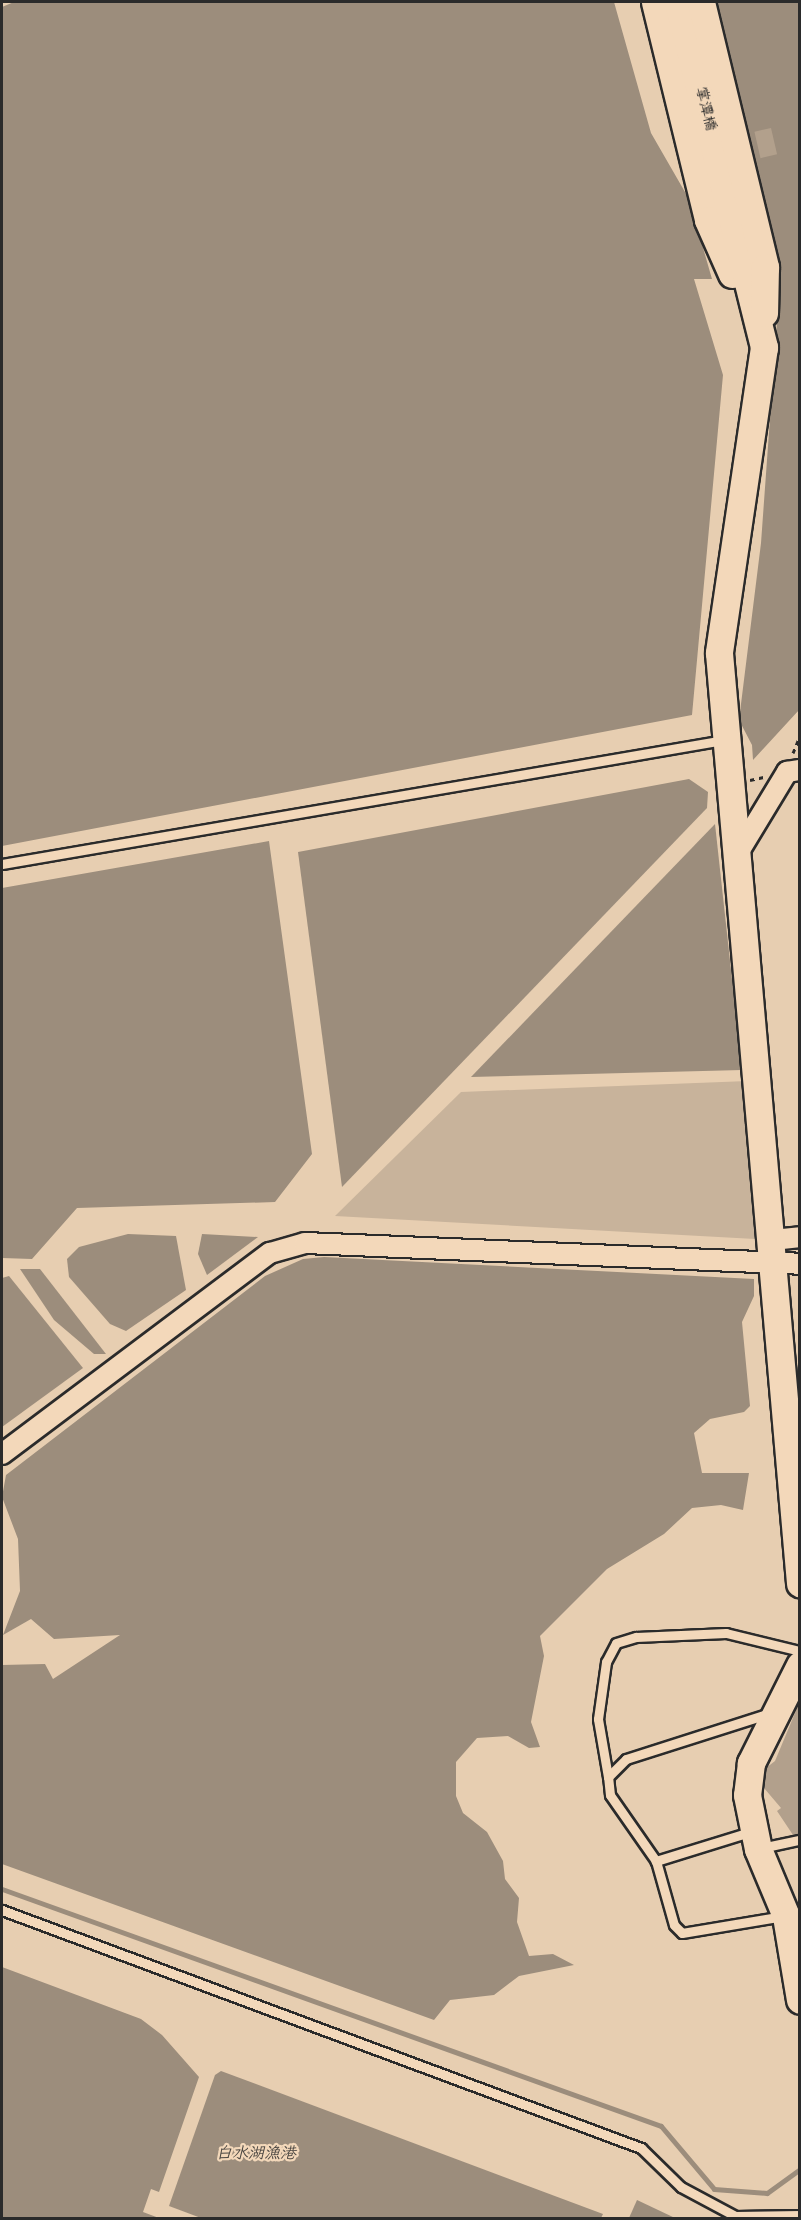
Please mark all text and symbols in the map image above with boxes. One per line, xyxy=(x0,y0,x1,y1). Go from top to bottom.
street label: 掌潭橋 xyxy=(691,85,719,133)
water label: 白水湖漁港 xyxy=(216,2144,296,2164)

